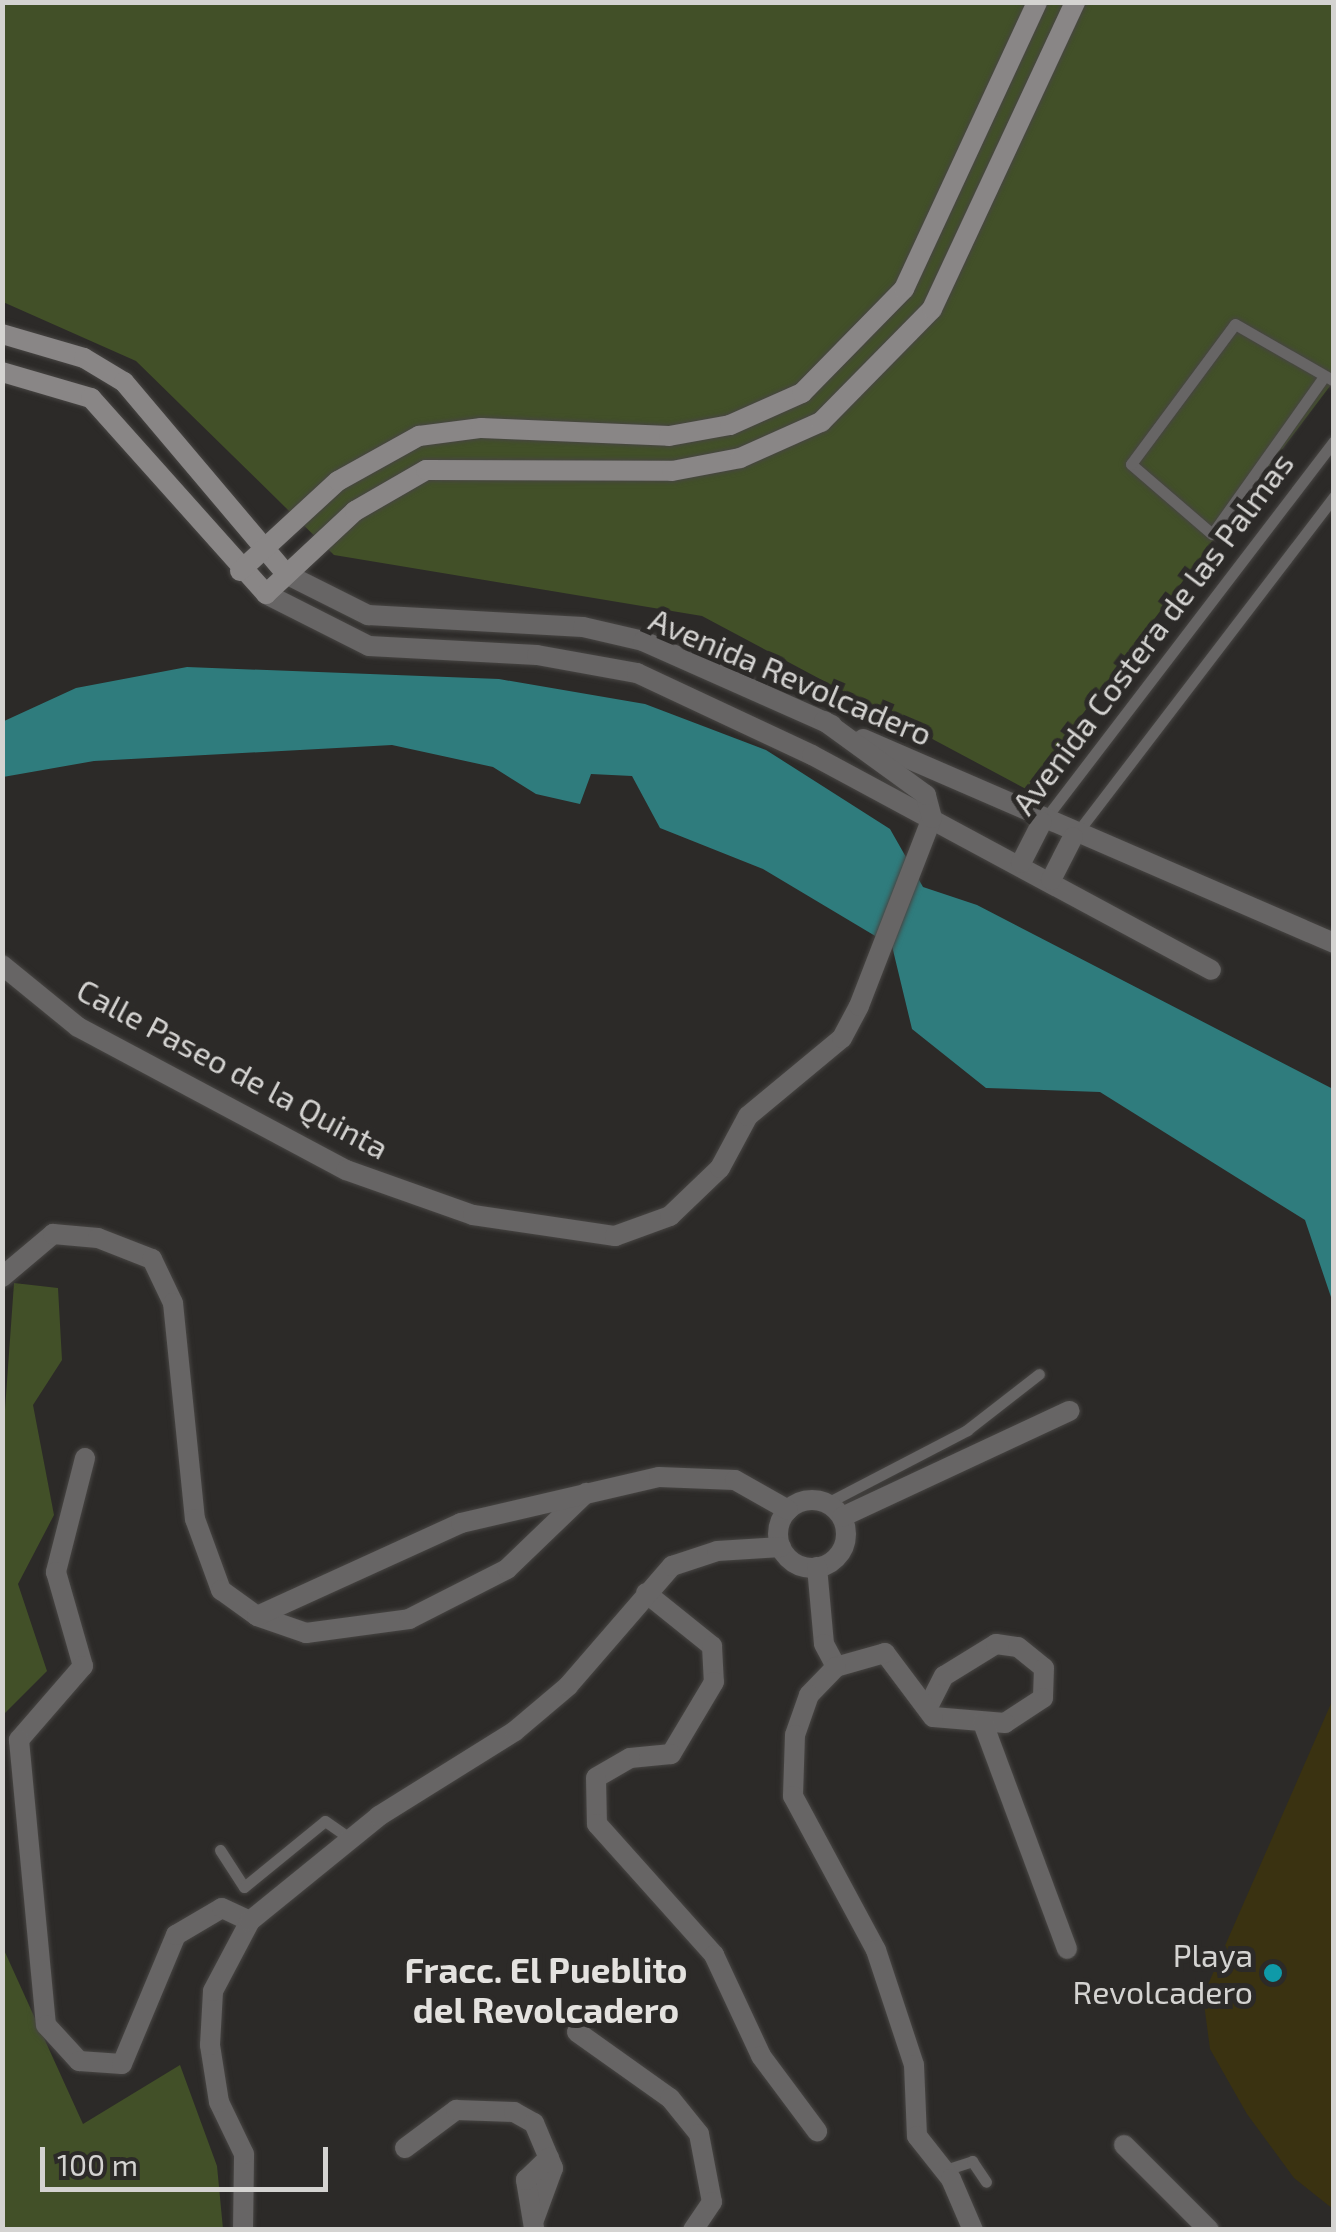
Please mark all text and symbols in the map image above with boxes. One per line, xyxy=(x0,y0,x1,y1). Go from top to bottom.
street label: Avenida Costera de las Palmas xyxy=(1003,444,1301,822)
street label: Avenida Revolcadero xyxy=(644,599,938,753)
street label: Calle Paseo de la Quinta xyxy=(71,970,395,1166)
place label: Playa Revolcadero xyxy=(1073,1936,1253,2011)
district label: Fracc. El Pueblito del Revolcadero xyxy=(404,1948,688,2030)
marker: Playa Revolcadero xyxy=(1262,1962,1284,1984)
scale bar xyxy=(45,2127,332,2189)
text: 100 m xyxy=(57,2146,138,2182)

